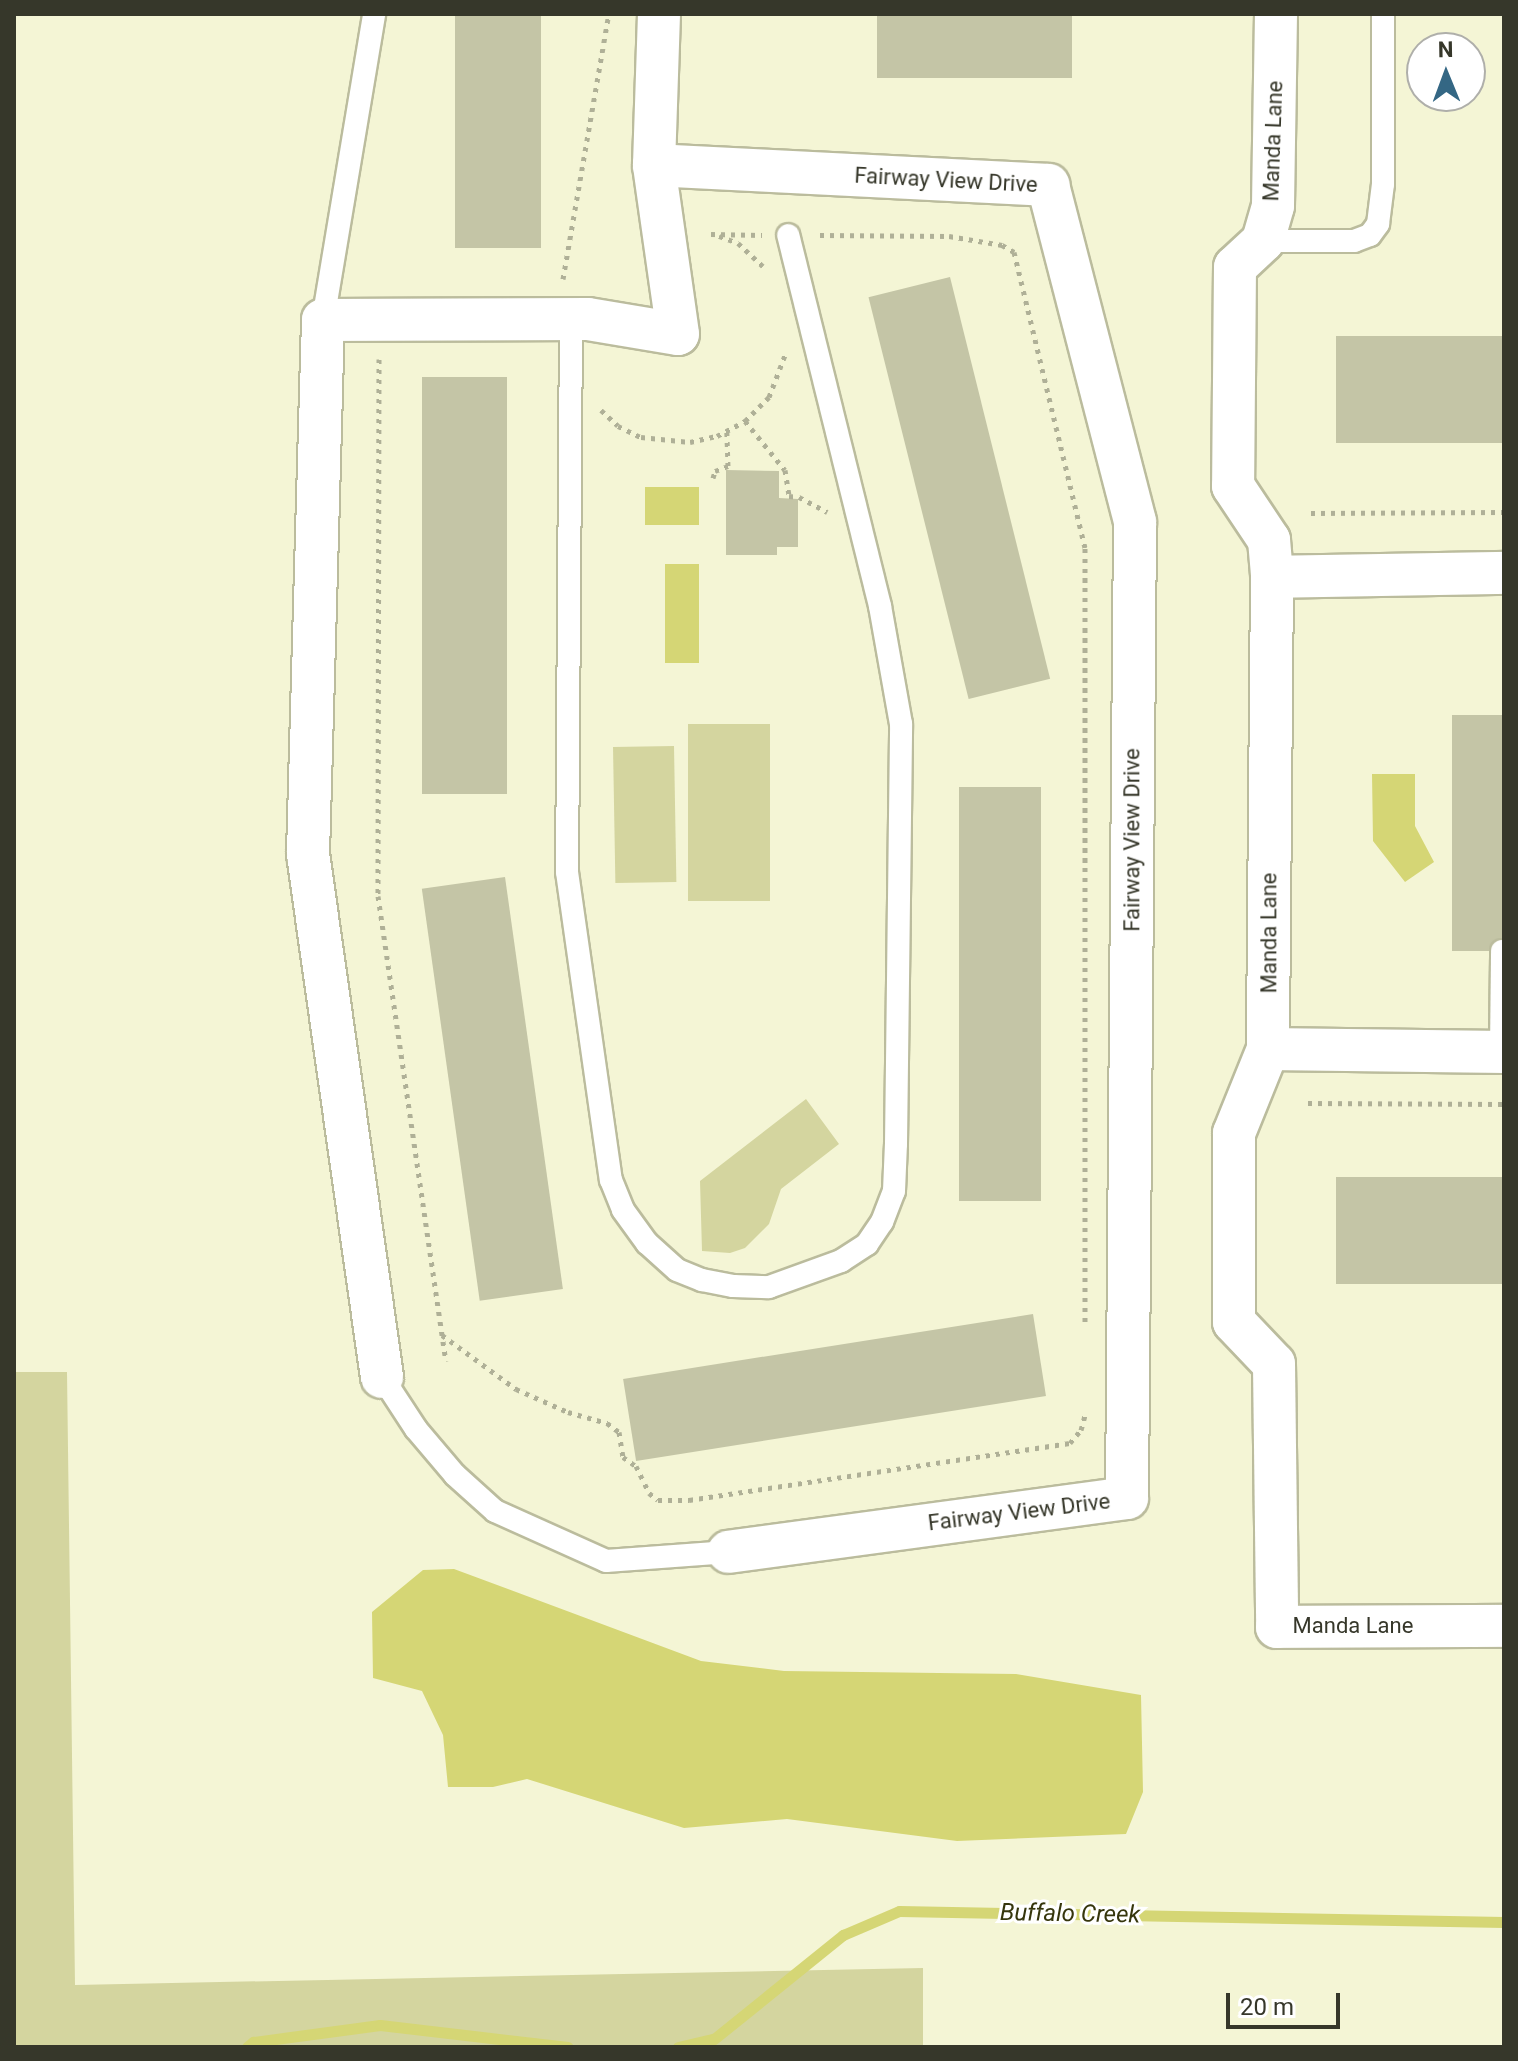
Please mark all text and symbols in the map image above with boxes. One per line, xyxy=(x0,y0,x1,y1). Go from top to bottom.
north arrow xyxy=(1406,32,1486,112)
text: N xyxy=(1438,37,1454,62)
street label: Manda Lane xyxy=(1258,80,1288,202)
street label: Fairway View Drive xyxy=(854,162,1038,198)
street label: Fairway View Drive xyxy=(1119,748,1145,932)
street label: Manda Lane xyxy=(1256,873,1282,993)
street label: Fairway View Drive xyxy=(926,1488,1112,1536)
street label: Manda Lane xyxy=(1293,1613,1413,1639)
water label: Buffalo Creek xyxy=(1000,1898,1140,1930)
scale bar xyxy=(1230,1977,1344,2027)
text: 20 m xyxy=(1240,1993,1294,2021)

